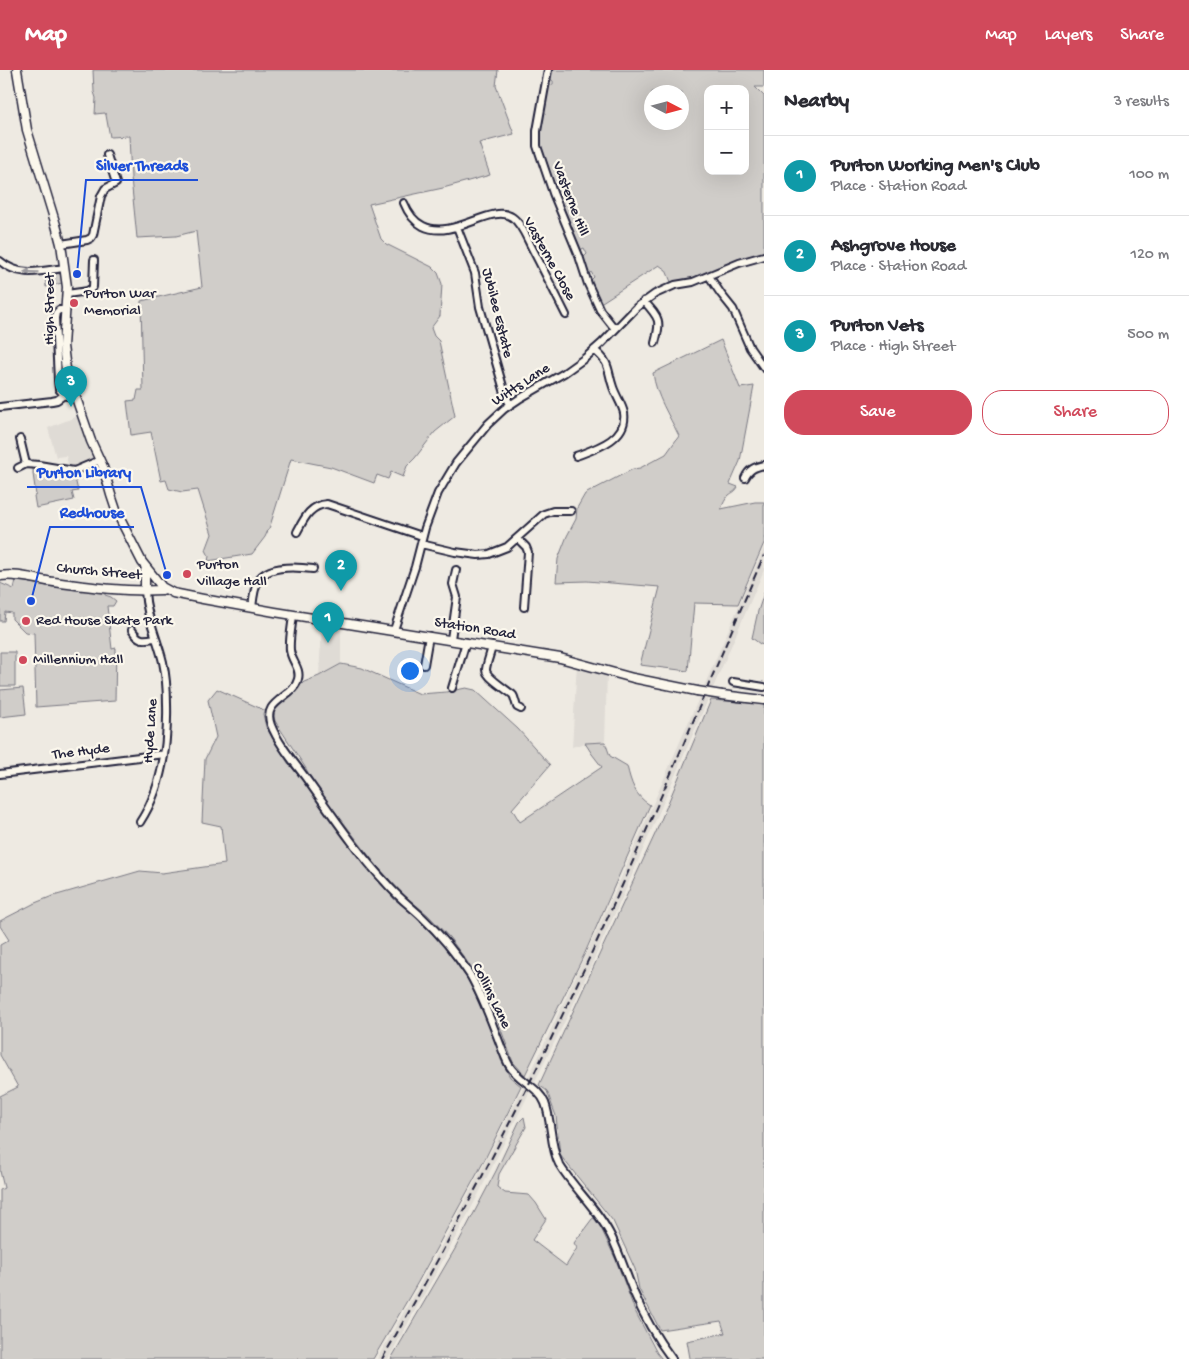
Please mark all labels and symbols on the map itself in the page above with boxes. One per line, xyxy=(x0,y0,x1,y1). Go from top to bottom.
north arrow xyxy=(644,85,689,130)
callout: Silver Threads xyxy=(86,149,198,180)
text: Silver Threads xyxy=(96,158,189,177)
street label: Vasterne Hill xyxy=(547,158,592,239)
street label: Vasterne Close xyxy=(518,213,579,304)
street label: Jubilee Estate xyxy=(477,266,517,360)
one-way arrow xyxy=(23,268,39,276)
street label: High Street xyxy=(41,271,59,345)
place label: Purton War Memorial xyxy=(83,285,157,320)
marker: Purton War Memorial xyxy=(68,297,80,309)
street label: Witts Lane xyxy=(488,359,554,411)
pin: 3 xyxy=(55,366,87,407)
callout: Purton Library xyxy=(27,456,141,487)
text: Purton Library xyxy=(36,465,131,484)
callout: Redhouse xyxy=(50,496,134,527)
text: Redhouse xyxy=(59,505,125,524)
pin: 2 xyxy=(325,550,357,591)
place label: Purton Village Hall xyxy=(196,556,267,591)
street label: Church Street xyxy=(56,559,144,585)
marker: Purton Village Hall xyxy=(181,568,193,580)
pin: 1 xyxy=(312,602,344,643)
place label: Red House Skate Park xyxy=(36,612,173,630)
street label: Station Road xyxy=(433,614,518,644)
marker: Red House Skate Park xyxy=(20,615,32,627)
place label: Millennium Hall xyxy=(33,651,123,669)
marker: Millennium Hall xyxy=(17,654,29,666)
your location xyxy=(397,658,423,684)
street label: Hyde Lane xyxy=(140,698,162,764)
street label: The Hyde xyxy=(50,740,111,765)
street label: Collins Lane xyxy=(467,960,515,1032)

